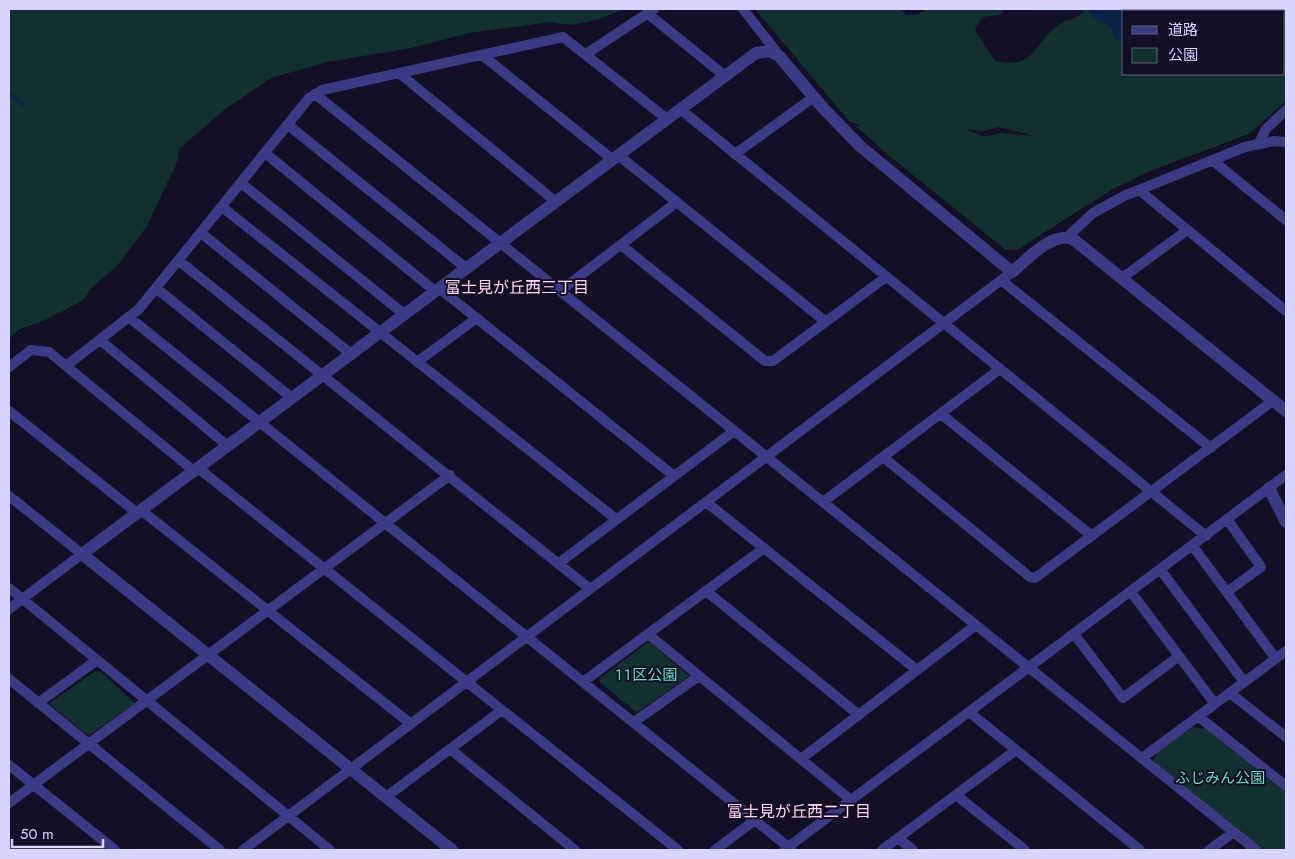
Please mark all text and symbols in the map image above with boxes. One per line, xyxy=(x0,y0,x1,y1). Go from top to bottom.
legend xyxy=(1122,10,1285,75)
text: 道路 xyxy=(1168,19,1198,41)
text: 公園 xyxy=(1168,44,1198,66)
district label: 富士見が丘西三丁目 xyxy=(445,276,589,299)
park label: １１区公園 xyxy=(615,664,677,686)
park label: ふじみん公園 xyxy=(1175,767,1265,789)
district label: 富士見が丘西二丁目 xyxy=(727,800,871,823)
scale bar xyxy=(12,816,104,848)
text: 50 m xyxy=(20,823,54,845)

